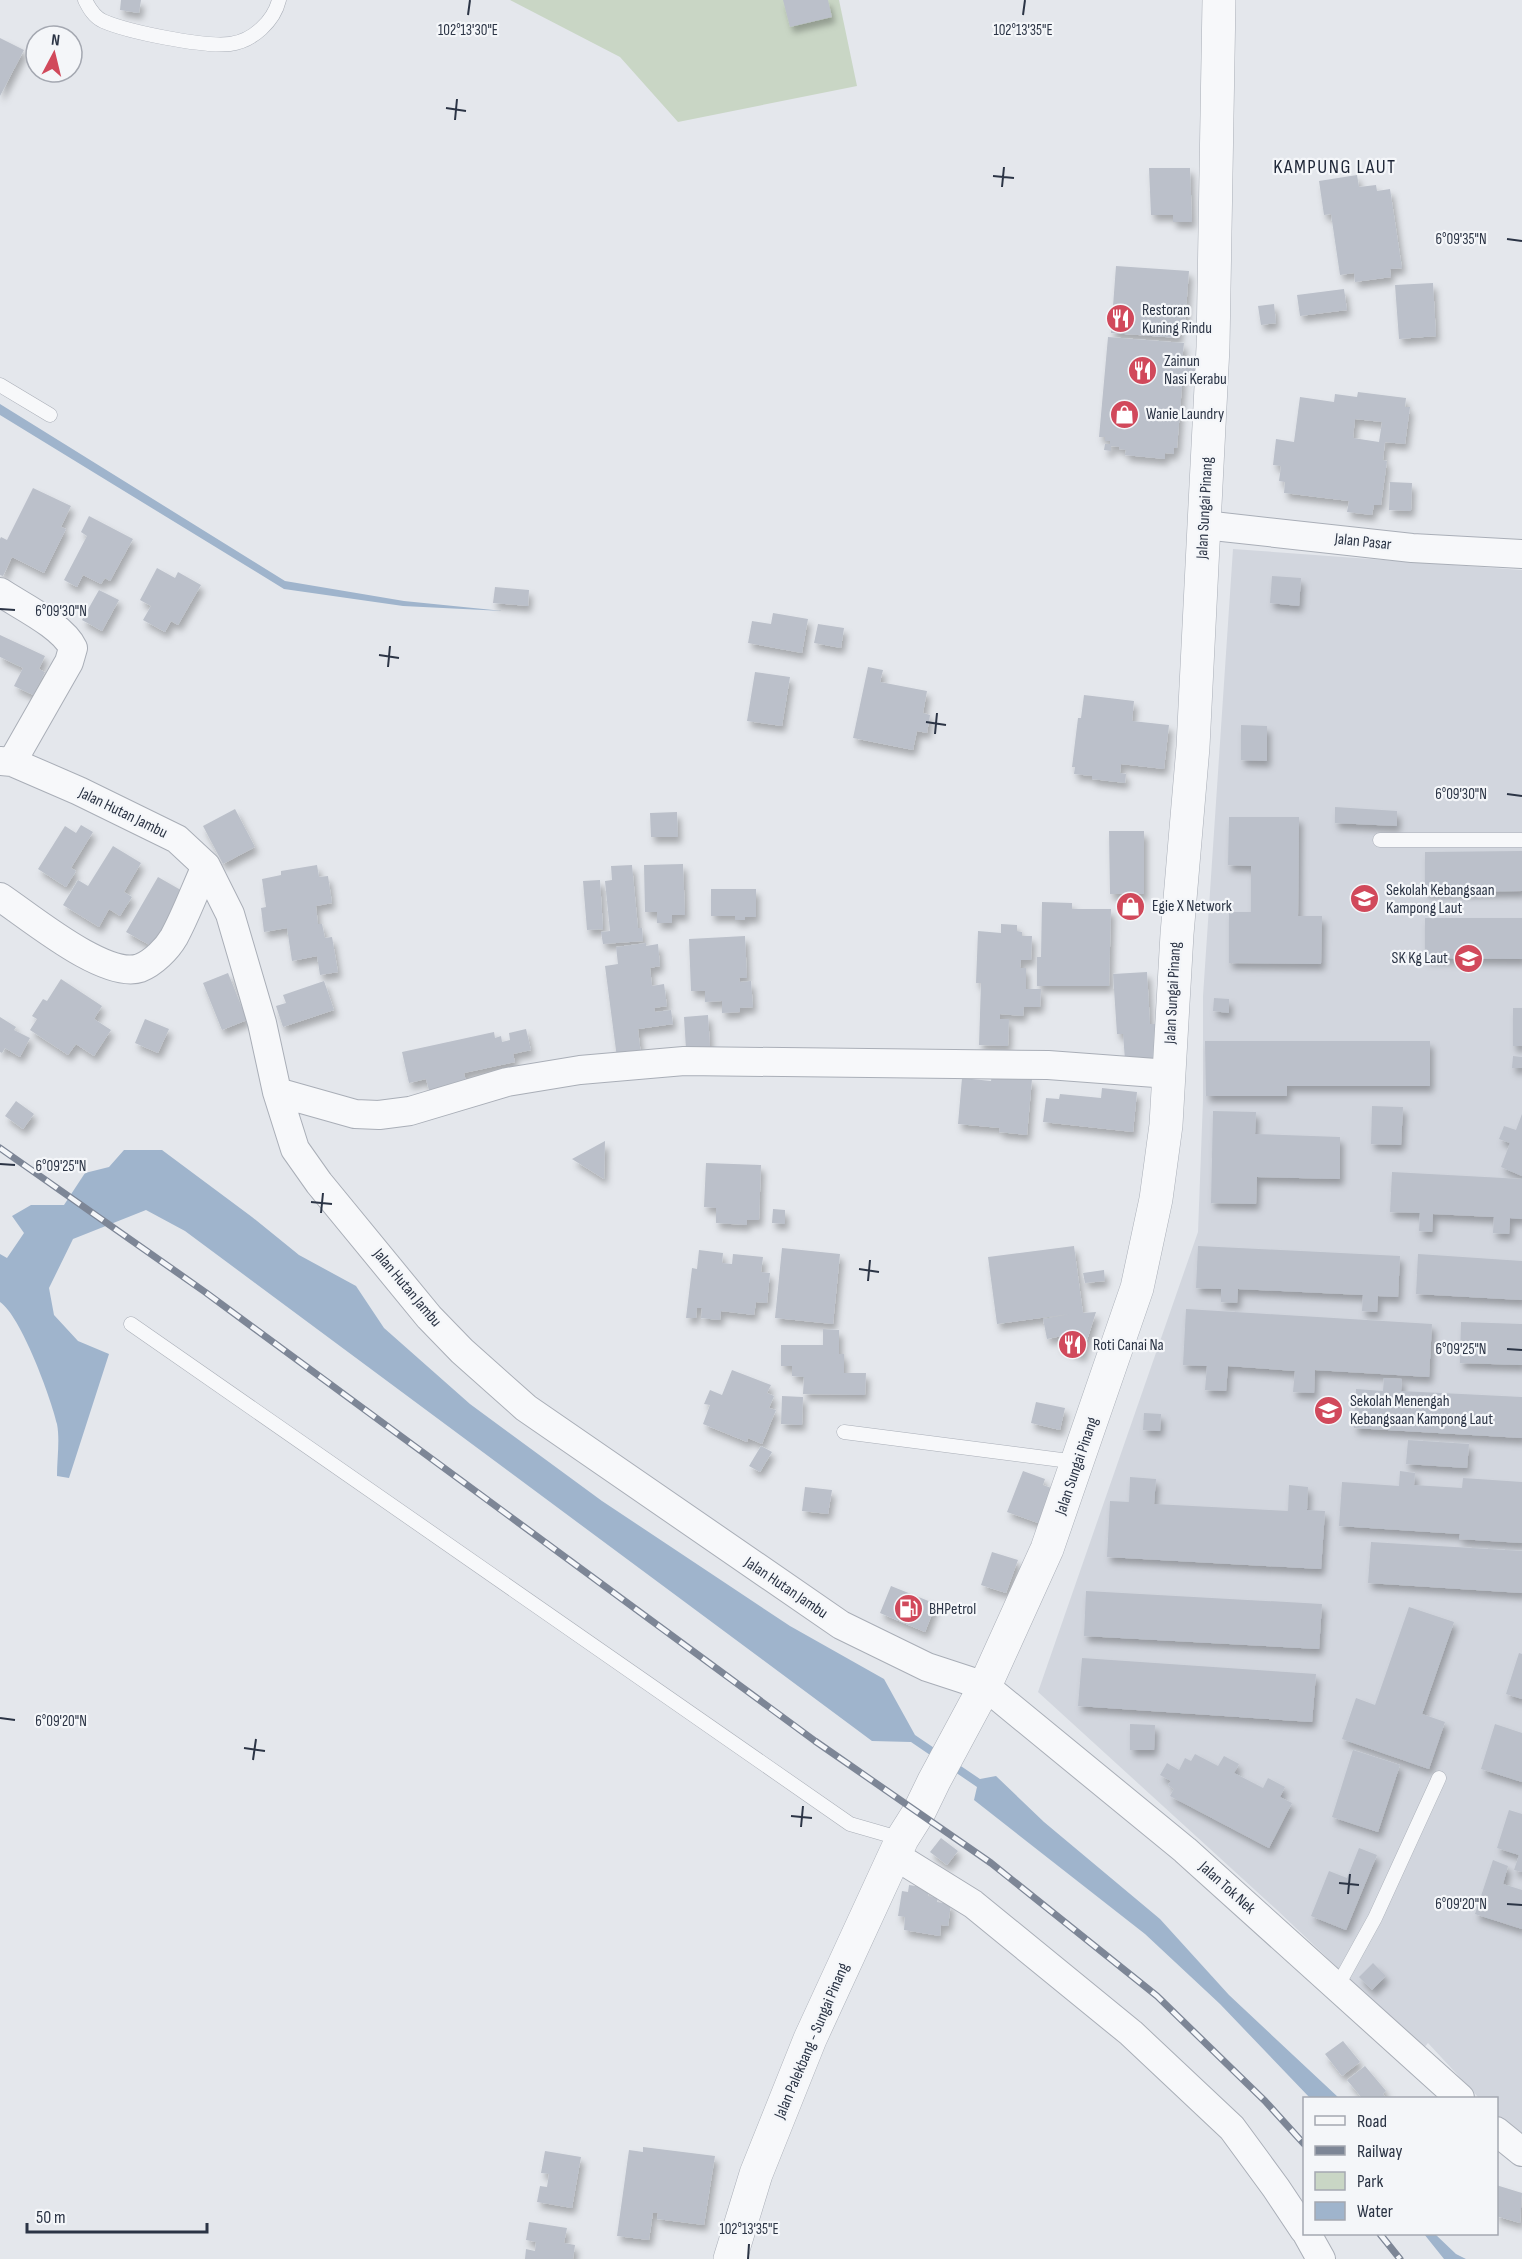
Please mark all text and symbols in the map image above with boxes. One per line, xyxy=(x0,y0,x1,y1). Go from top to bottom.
text: 102°13'30"E xyxy=(438,21,498,40)
text: 102°13'35"E xyxy=(993,21,1053,40)
north arrow xyxy=(24,24,84,84)
text: N xyxy=(50,31,61,51)
district label: KAMPUNG LAUT xyxy=(1273,155,1397,179)
text: 6°09'35"N xyxy=(1435,230,1487,249)
place label: Restoran Kuning Rindu xyxy=(1142,301,1212,338)
restaurant icon: Restoran Kuning Rindu xyxy=(1105,303,1137,335)
place label: Zainun Nasi Kerabu xyxy=(1164,352,1227,389)
restaurant icon: Zainun Nasi Kerabu xyxy=(1127,354,1159,386)
shop icon: Wanie Laundry xyxy=(1109,398,1141,430)
place label: Wanie Laundry xyxy=(1146,405,1224,424)
street label: Jalan Sungai Pinang xyxy=(1193,456,1217,561)
street label: Jalan Pasar xyxy=(1333,529,1393,554)
text: 6°09'30"N xyxy=(35,602,87,621)
street label: Jalan Hutan Jambu xyxy=(75,783,170,843)
text: 6°09'30"N xyxy=(1435,785,1487,804)
place label: Sekolah Kebangsaan Kampong Laut xyxy=(1386,881,1495,918)
school or university icon: Sekolah Kebangsaan Kampong Laut xyxy=(1349,883,1381,915)
shop icon: Egie X Network xyxy=(1115,890,1147,922)
place label: Egie X Network xyxy=(1152,897,1232,916)
street label: Jalan Sungai Pinang xyxy=(1161,941,1185,1046)
school or university icon: SK Kg Laut xyxy=(1453,942,1485,974)
place label: SK Kg Laut xyxy=(1392,949,1448,968)
text: 6°09'25"N xyxy=(36,1157,86,1176)
street label: Jalan Hutan Jambu xyxy=(368,1244,445,1331)
restaurant icon: Roti Canai Na xyxy=(1056,1329,1088,1361)
place label: Roti Canai Na xyxy=(1093,1336,1164,1355)
text: 6°09'25"N xyxy=(1436,1340,1486,1359)
place label: Sekolah Menengah Kebangsaan Kampong Laut xyxy=(1350,1392,1493,1429)
school or university icon: Sekolah Menengah Kebangsaan Kampong Laut xyxy=(1313,1394,1345,1426)
street label: Jalan Sungai Pinang xyxy=(1051,1415,1103,1518)
street label: Jalan Hutan Jambu xyxy=(740,1553,831,1623)
fuel station icon: BHPetrol xyxy=(892,1593,924,1625)
place label: BHPetrol xyxy=(929,1600,976,1619)
text: 6°09'20"N xyxy=(35,1712,87,1731)
street label: Jalan Tok Nek xyxy=(1194,1857,1259,1918)
text: 6°09'20"N xyxy=(1435,1895,1487,1914)
street label: Jalan Palekbang - Sungai Pinang xyxy=(770,1960,853,2123)
legend xyxy=(1303,2097,1498,2235)
text: Road xyxy=(1357,2111,1387,2132)
text: Railway xyxy=(1357,2141,1402,2162)
text: Park xyxy=(1357,2171,1383,2192)
scale bar xyxy=(27,2196,207,2234)
text: Water xyxy=(1357,2201,1393,2222)
text: 50 m xyxy=(36,2207,66,2228)
text: 102°13'35"E xyxy=(719,2220,779,2239)

